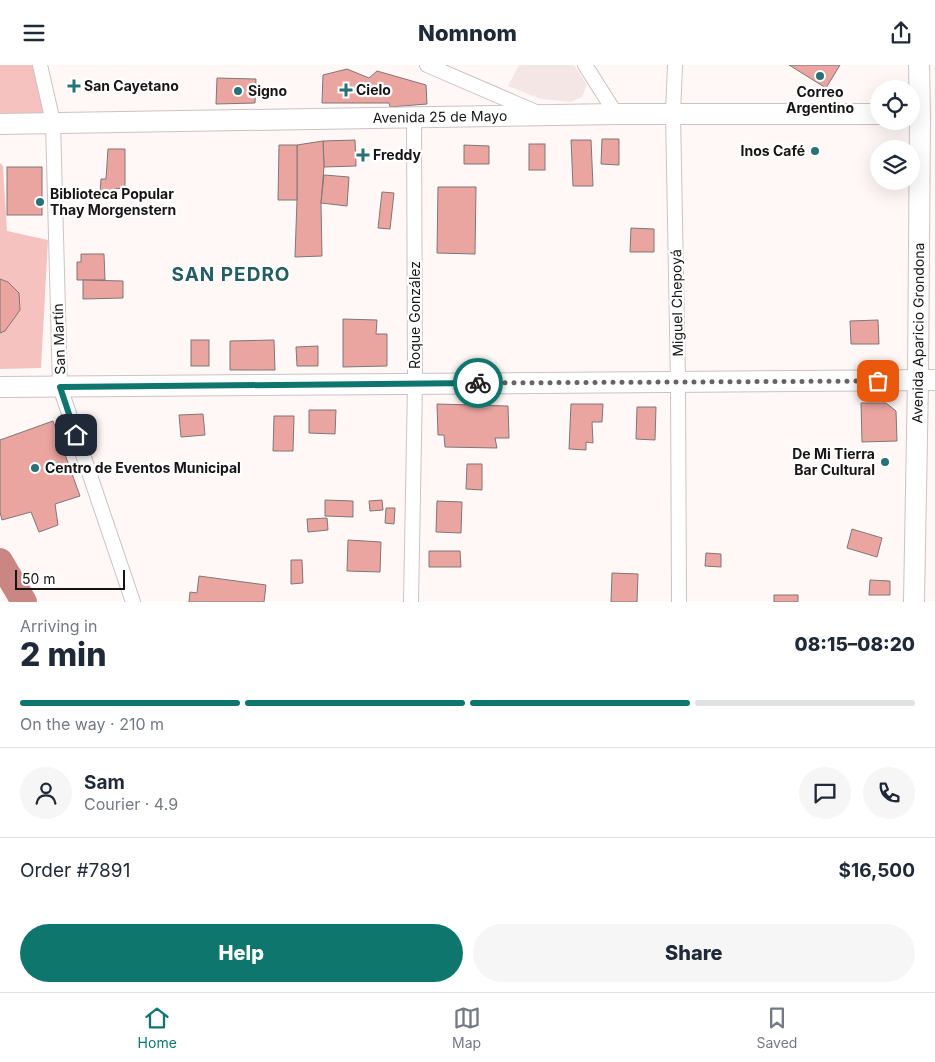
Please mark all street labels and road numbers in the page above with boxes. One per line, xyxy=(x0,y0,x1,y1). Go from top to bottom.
street label: Avenida 25 de Mayo xyxy=(373,107,507,126)
street label: Avenida Aparicio Grondona xyxy=(908,243,927,424)
street label: Miguel Chepoyá xyxy=(667,249,686,357)
street label: Roque González xyxy=(406,261,423,369)
street label: San Martín xyxy=(49,303,68,375)

